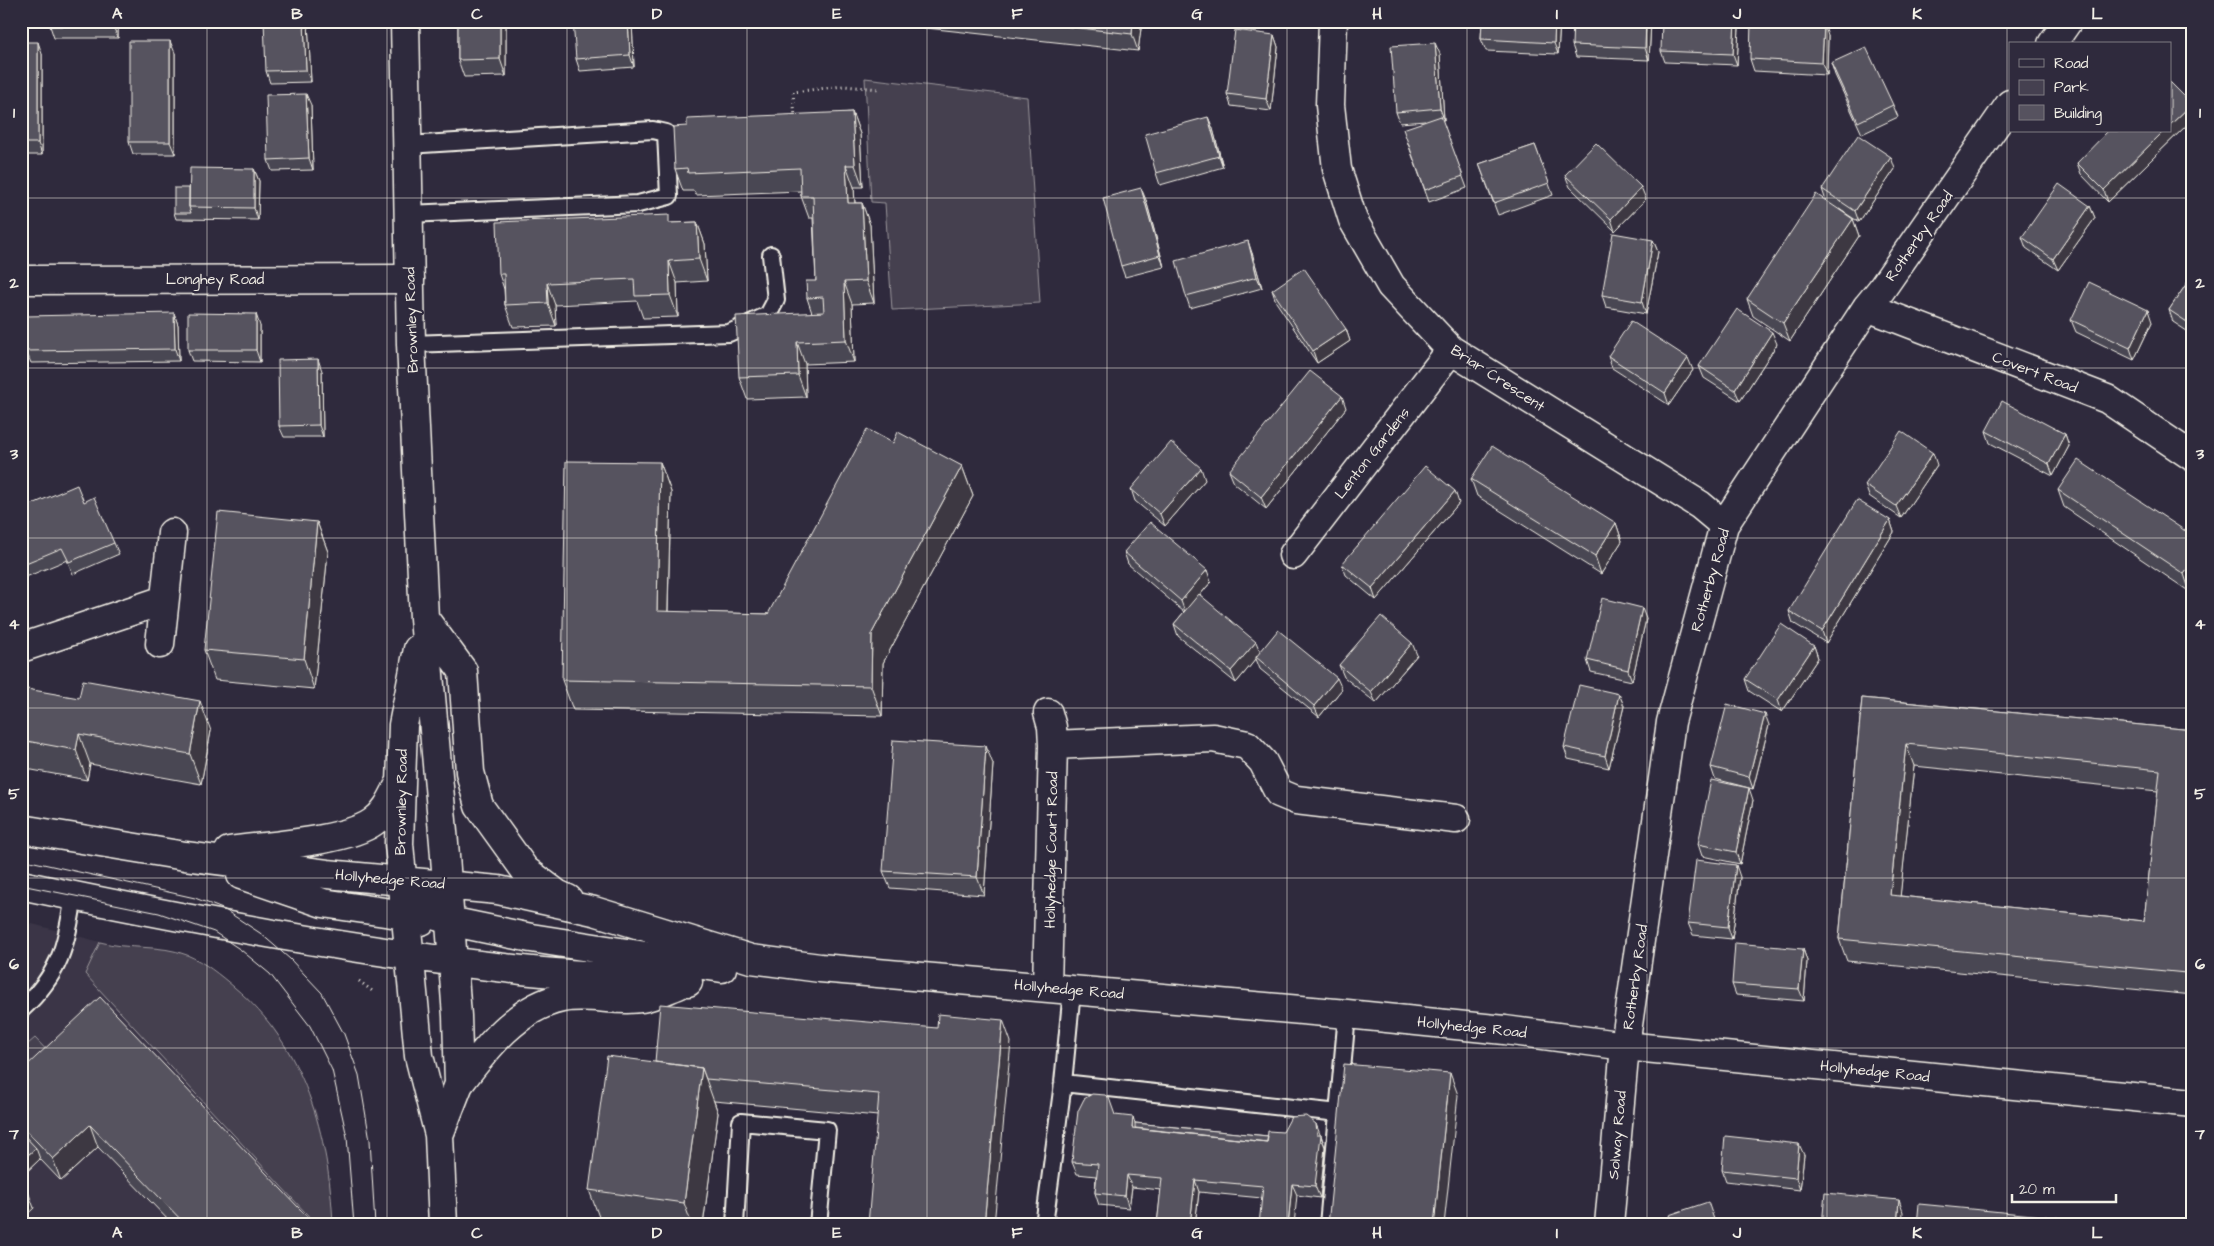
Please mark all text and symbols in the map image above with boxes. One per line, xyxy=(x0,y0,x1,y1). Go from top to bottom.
text: A xyxy=(112,3,123,25)
text: B xyxy=(291,3,303,25)
text: C xyxy=(471,3,483,25)
text: D xyxy=(652,3,663,25)
text: E xyxy=(832,3,842,25)
text: F xyxy=(1011,3,1023,25)
text: G xyxy=(1191,3,1203,25)
text: H xyxy=(1372,3,1382,25)
text: I xyxy=(1556,3,1558,25)
text: J xyxy=(1732,3,1742,25)
text: K xyxy=(1912,3,1922,25)
text: L xyxy=(2091,3,2103,25)
legend xyxy=(2009,42,2172,132)
text: Road xyxy=(2054,53,2089,74)
text: Park xyxy=(2054,77,2089,98)
text: 1 xyxy=(13,102,16,124)
text: 1 xyxy=(2199,102,2202,124)
text: Building xyxy=(2054,103,2102,125)
street label: Rotherby Road xyxy=(1880,187,1959,286)
street label: Brownley Road xyxy=(399,266,425,373)
street label: Longhey Road xyxy=(166,269,264,291)
text: 2 xyxy=(8,272,19,294)
text: 2 xyxy=(2194,272,2205,294)
street label: Briar Crescent xyxy=(1446,340,1549,417)
street label: Covert Road xyxy=(1989,347,2081,398)
street label: Lenton Gardens xyxy=(1330,403,1415,504)
text: 3 xyxy=(9,443,19,465)
text: 3 xyxy=(2195,443,2205,465)
street label: Rotherby Road xyxy=(1686,526,1736,634)
text: 4 xyxy=(9,613,20,635)
text: 4 xyxy=(2195,613,2206,635)
street label: Brownley Road xyxy=(390,748,414,855)
street label: Hollyhedge Court Road xyxy=(1040,771,1064,929)
text: 5 xyxy=(8,783,20,805)
text: 5 xyxy=(2194,783,2206,805)
street label: Hollyhedge Road xyxy=(334,864,446,896)
street label: Rotherby Road xyxy=(1618,923,1654,1031)
text: 6 xyxy=(9,953,19,975)
text: 6 xyxy=(2195,953,2205,975)
street label: Hollyhedge Road xyxy=(1013,974,1125,1006)
street label: Hollyhedge Road xyxy=(1416,1011,1528,1045)
street label: Hollyhedge Road xyxy=(1819,1055,1931,1089)
street label: Solway Road xyxy=(1603,1090,1633,1180)
text: 7 xyxy=(8,1123,19,1145)
text: 7 xyxy=(2194,1123,2205,1145)
scale bar xyxy=(2012,1171,2115,1203)
text: 20 m xyxy=(2019,1179,2055,1200)
text: A xyxy=(112,1222,123,1244)
text: B xyxy=(291,1222,303,1244)
text: C xyxy=(471,1222,483,1244)
text: D xyxy=(652,1222,663,1244)
text: E xyxy=(832,1222,842,1244)
text: F xyxy=(1011,1222,1023,1244)
text: G xyxy=(1191,1222,1203,1244)
text: H xyxy=(1372,1222,1382,1244)
text: I xyxy=(1556,1222,1558,1244)
text: J xyxy=(1732,1222,1742,1244)
text: K xyxy=(1912,1222,1922,1244)
text: L xyxy=(2091,1222,2103,1244)

